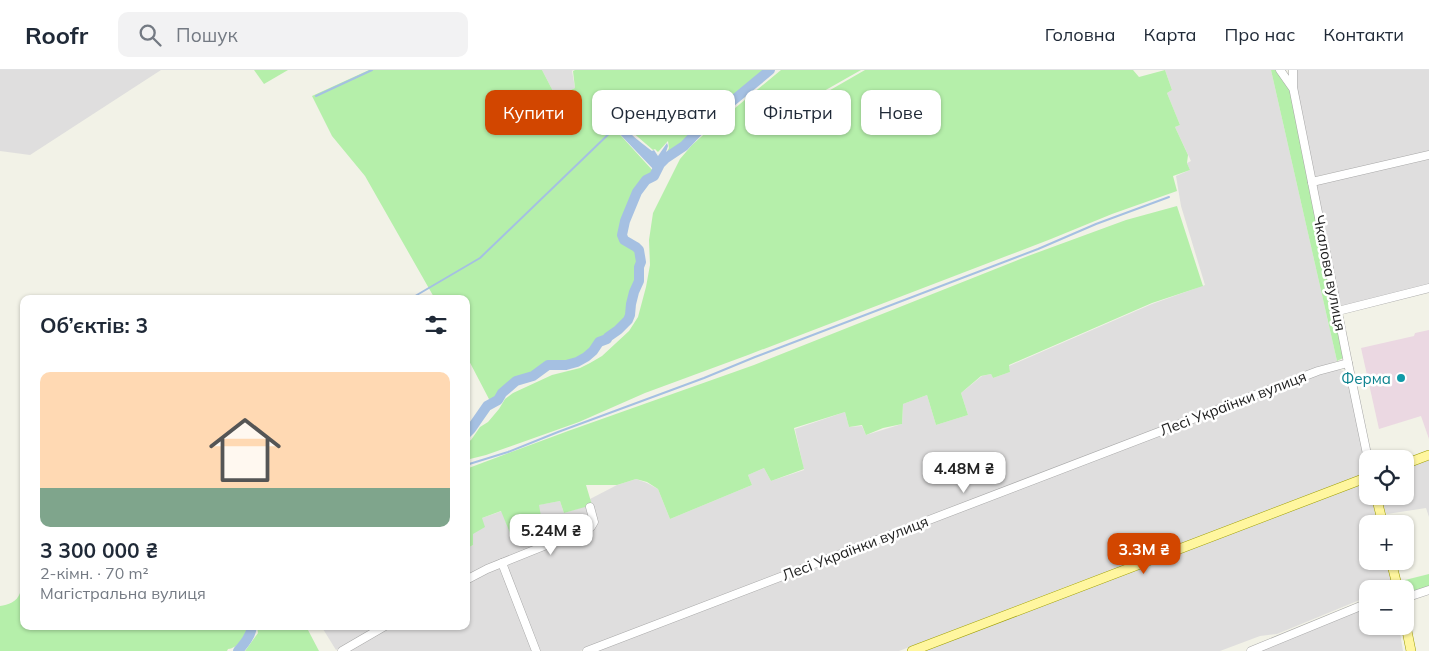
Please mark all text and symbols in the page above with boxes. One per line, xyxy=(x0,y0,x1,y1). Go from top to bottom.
search box xyxy=(118,12,468,57)
text: Roofr xyxy=(25,20,88,50)
icon: search xyxy=(136,21,164,49)
text: Пошук xyxy=(176,23,238,47)
text: Головна xyxy=(1045,23,1116,46)
text: Карта xyxy=(1144,23,1197,46)
text: Про нас xyxy=(1225,23,1295,46)
text: Контакти xyxy=(1323,23,1404,46)
chip: Купити xyxy=(485,90,582,135)
chip: Орендувати xyxy=(592,90,735,135)
chip: Фільтри xyxy=(745,90,851,135)
chip: Нове xyxy=(861,90,941,135)
street label: Чкалова вулиця xyxy=(1309,213,1351,333)
icon: filters xyxy=(422,311,450,339)
text: Об’єктів: 3 xyxy=(40,312,148,338)
street label: Лесі Українки вулиця xyxy=(1157,366,1309,440)
place label: Ферма xyxy=(1341,369,1391,388)
marker: Ферма xyxy=(1395,372,1407,384)
icon: home xyxy=(200,405,290,495)
map controls xyxy=(1359,450,1414,635)
button: locate xyxy=(1359,450,1414,505)
pin: 4.48M ₴ xyxy=(918,452,1010,494)
text: 4.48M ₴ xyxy=(934,458,994,478)
street label: Лесі Українки вулиця xyxy=(779,511,931,585)
pin: 5.24M ₴ xyxy=(505,514,597,556)
button: + xyxy=(1359,515,1414,570)
text: 5.24M ₴ xyxy=(521,520,581,540)
pin: 3.3M ₴ xyxy=(1103,532,1185,575)
text: 3 300 000 ₴ xyxy=(40,537,158,563)
text: 3.3M ₴ xyxy=(1118,539,1170,559)
text: 2-кімн. · 70 m² xyxy=(40,563,149,583)
button: − xyxy=(1359,580,1414,635)
text: Магістральна вулиця xyxy=(40,583,206,603)

